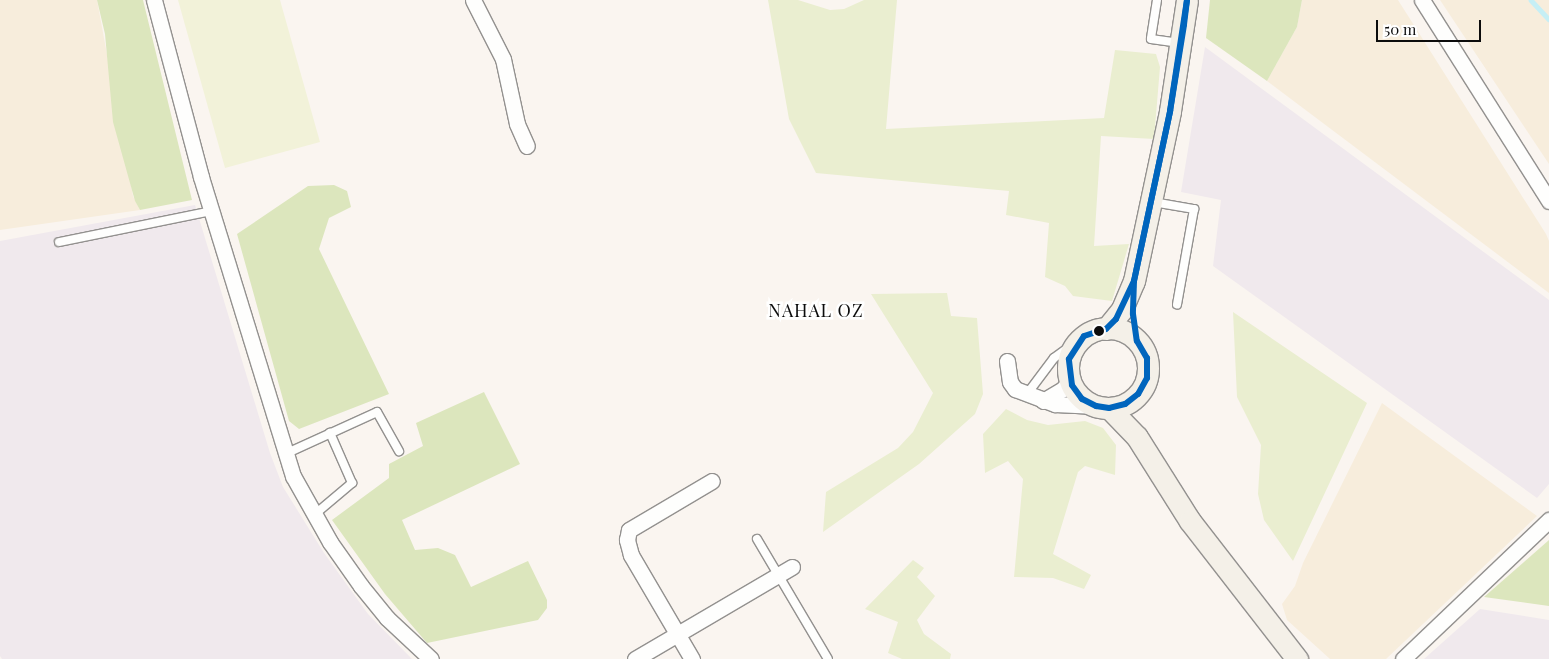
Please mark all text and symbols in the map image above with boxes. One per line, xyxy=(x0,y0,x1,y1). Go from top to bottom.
scale bar xyxy=(1379,10,1484,42)
text: 50 m xyxy=(1384,19,1416,39)
district label: NAHAL OZ xyxy=(767,299,865,321)
unlabelled marker xyxy=(1094,326,1104,336)

